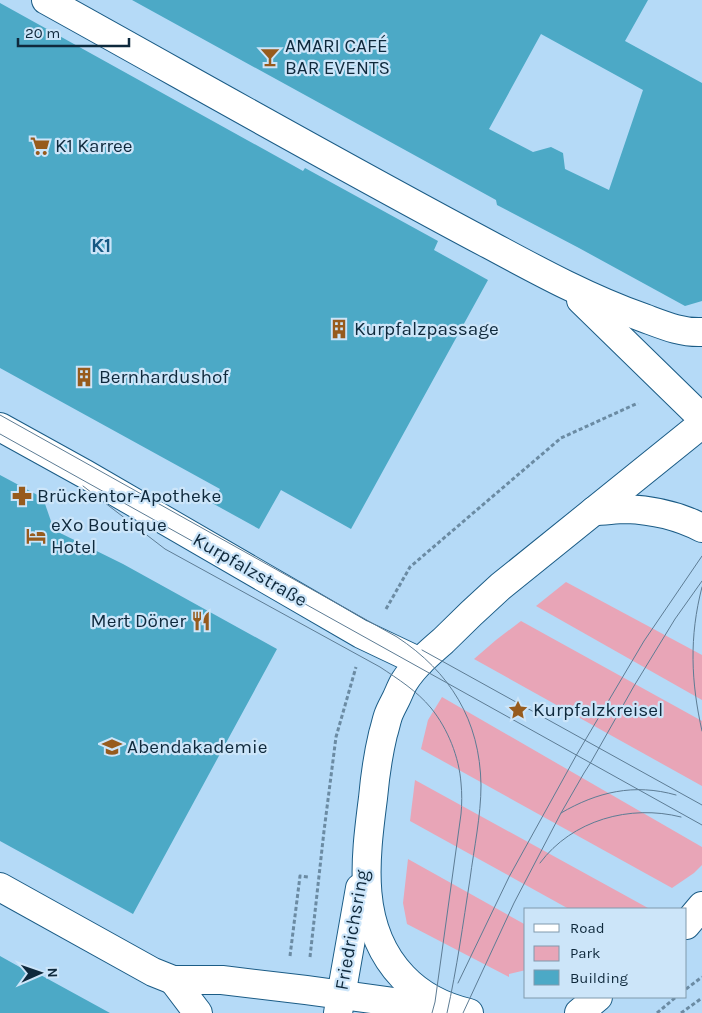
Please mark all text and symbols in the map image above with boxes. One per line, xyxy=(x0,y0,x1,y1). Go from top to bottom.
scale bar xyxy=(18,15,129,47)
text: 20 m xyxy=(25,24,60,42)
place label: AMARI CAFÉ BAR EVENTS xyxy=(285,34,390,79)
bar icon: AMARI CAFÉ BAR EVENTS xyxy=(259,46,281,68)
supermarket icon: K1 Karree xyxy=(29,135,51,157)
place label: K1 Karree xyxy=(55,135,133,157)
district label: K1 xyxy=(91,234,111,257)
building icon: Kurpfalzpassage xyxy=(328,318,350,340)
place label: Kurpfalzpassage xyxy=(354,318,499,340)
building icon: Bernhardushof xyxy=(73,366,95,388)
place label: Bernhardushof xyxy=(99,366,229,388)
pharmacy icon: Brückentor-Apotheke xyxy=(11,485,33,507)
place label: Brückentor-Apotheke xyxy=(37,485,221,507)
place label: eXo Boutique Hotel xyxy=(51,514,167,558)
hotel icon: eXo Boutique Hotel xyxy=(25,525,47,547)
street label: Kurpfalzstraße xyxy=(189,528,311,612)
place label: Mert Döner xyxy=(91,610,186,632)
restaurant icon: Mert Döner xyxy=(190,610,212,632)
place icon: Kurpfalzkreisel xyxy=(507,699,529,721)
place label: Kurpfalzkreisel xyxy=(533,699,663,721)
school or university icon: Abendakademie xyxy=(101,736,123,758)
place label: Abendakademie xyxy=(127,736,268,758)
street label: Friedrichsring xyxy=(331,868,373,992)
legend xyxy=(524,908,687,998)
text: Road xyxy=(570,919,605,937)
text: Park xyxy=(570,944,600,962)
north arrow xyxy=(15,948,65,998)
text: N xyxy=(44,967,61,978)
text: Building xyxy=(570,969,628,987)

